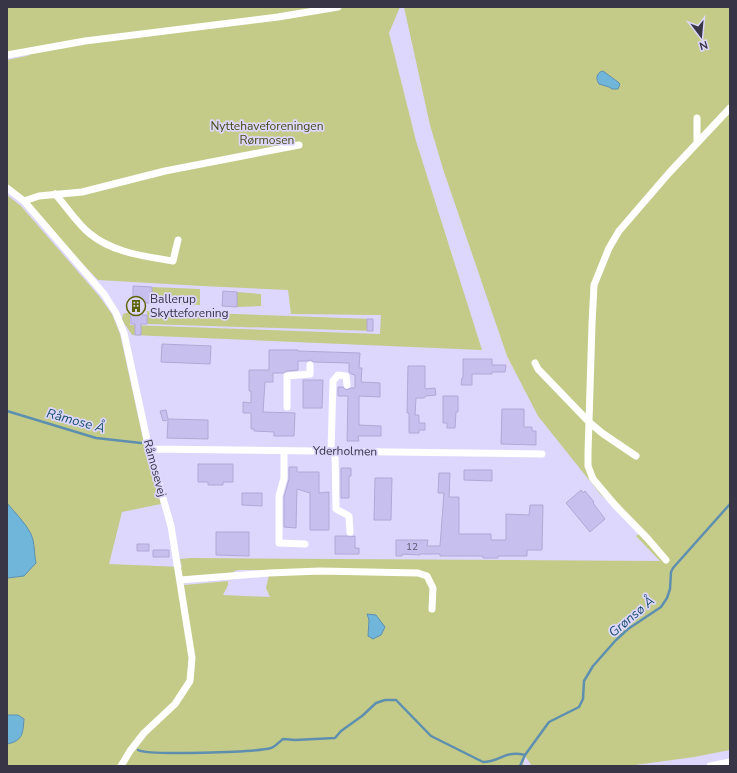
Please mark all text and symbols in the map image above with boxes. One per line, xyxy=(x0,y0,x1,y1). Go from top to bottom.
north arrow xyxy=(681,16,721,56)
text: N xyxy=(698,37,710,53)
park label: Nyttehaveforeningen Rørmosen xyxy=(210,118,324,148)
place label: Ballerup Skytteforening xyxy=(150,291,229,321)
building icon: Ballerup Skytteforening xyxy=(125,295,147,317)
water label: Råmose Å xyxy=(44,404,107,437)
street label: Råmosevej xyxy=(140,438,170,499)
street label: Yderholmen xyxy=(312,442,377,460)
house number: 12 xyxy=(406,540,418,554)
water label: Grønsø Å xyxy=(604,591,658,641)

